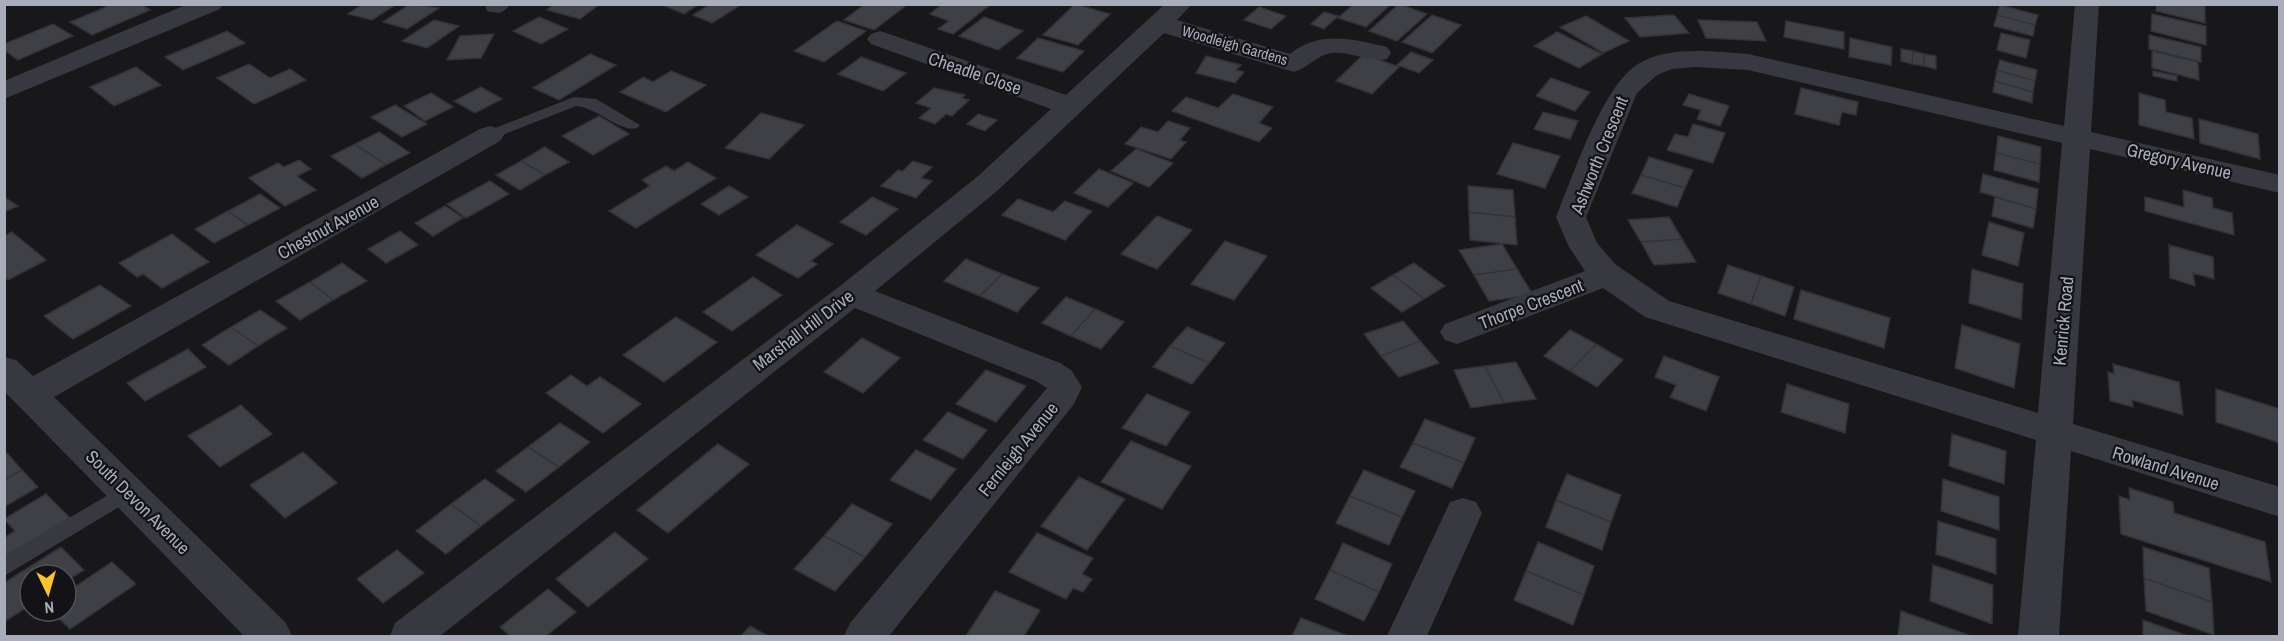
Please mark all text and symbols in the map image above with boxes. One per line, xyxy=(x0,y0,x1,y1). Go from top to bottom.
street label: Woodleigh Gardens xyxy=(1180,20,1290,70)
street label: Cheadle Close xyxy=(925,45,1025,101)
street label: Ashworth Crescent xyxy=(1564,93,1634,218)
street label: Gregory Avenue xyxy=(2124,137,2234,185)
street label: Chestnut Avenue xyxy=(273,189,383,265)
street label: Thorpe Crescent xyxy=(1475,273,1587,335)
street label: Kenrick Road xyxy=(2047,275,2079,367)
street label: Marshall Hill Drive xyxy=(747,284,859,376)
street label: Fernleigh Avenue xyxy=(972,397,1064,501)
street label: Rowland Avenue xyxy=(2109,440,2223,496)
street label: South Devon Avenue xyxy=(80,444,196,560)
north arrow xyxy=(18,563,78,623)
text: N xyxy=(44,597,55,619)

